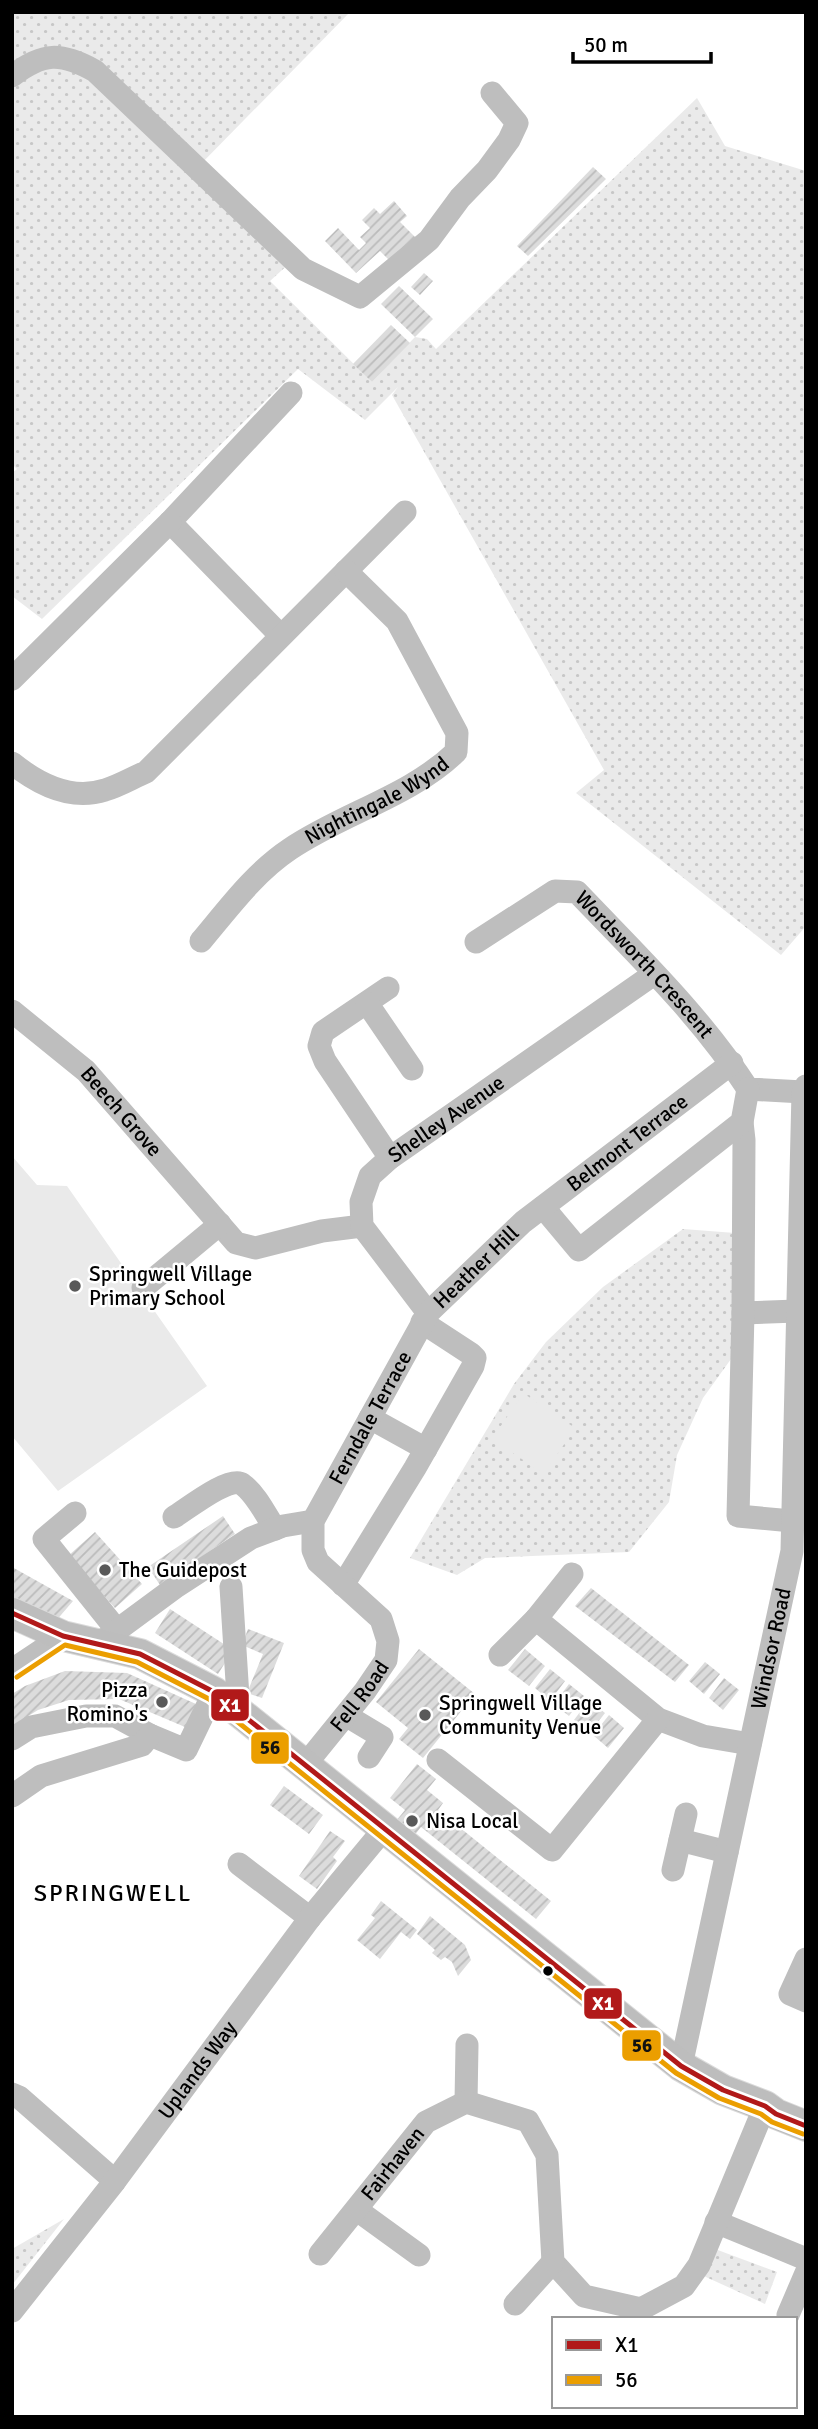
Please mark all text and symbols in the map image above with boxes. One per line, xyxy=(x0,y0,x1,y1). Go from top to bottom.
scale bar xyxy=(573,21,711,65)
text: 50 m xyxy=(584,32,628,58)
street label: Nightingale Wynd xyxy=(300,751,454,850)
street label: Wordsworth Crescent xyxy=(570,885,719,1044)
street label: Beech Grove xyxy=(75,1061,168,1162)
street label: Shelley Avenue xyxy=(383,1069,509,1168)
street label: Belmont Terrace xyxy=(561,1088,693,1197)
street label: Heather Hill xyxy=(428,1220,524,1314)
place label: Springwell Village Primary School xyxy=(89,1261,252,1311)
marker: Springwell Village Primary School xyxy=(67,1278,83,1294)
street label: Ferndale Terrace xyxy=(323,1346,417,1489)
place label: The Guidepost xyxy=(119,1557,247,1583)
marker: The Guidepost xyxy=(97,1562,113,1578)
street label: Windsor Road xyxy=(745,1585,797,1712)
street label: Fell Road xyxy=(324,1656,395,1737)
place label: Pizza Romino's xyxy=(66,1677,148,1727)
line badge: X1 xyxy=(210,1688,250,1722)
place label: Springwell Village Community Venue xyxy=(439,1690,602,1740)
marker: Pizza Romino's xyxy=(154,1694,170,1710)
text: X1 xyxy=(219,1694,241,1718)
marker: Springwell Village Community Venue xyxy=(417,1707,433,1723)
line badge: 56 xyxy=(250,1731,290,1765)
text: 56 xyxy=(260,1736,280,1760)
place label: Nisa Local xyxy=(426,1808,518,1834)
marker: Nisa Local xyxy=(404,1813,420,1829)
district label: SPRINGWELL xyxy=(34,1878,192,1908)
unlabelled marker xyxy=(541,1964,555,1978)
line badge: X1 xyxy=(583,1987,623,2020)
text: X1 xyxy=(592,1992,614,2016)
street label: Uplands Way xyxy=(152,2016,242,2124)
line badge: 56 xyxy=(621,2029,662,2062)
text: 56 xyxy=(632,2034,652,2058)
street label: Fairhaven xyxy=(355,2121,430,2206)
legend xyxy=(552,2317,797,2408)
text: X1 xyxy=(615,2332,639,2358)
text: 56 xyxy=(615,2367,638,2393)

